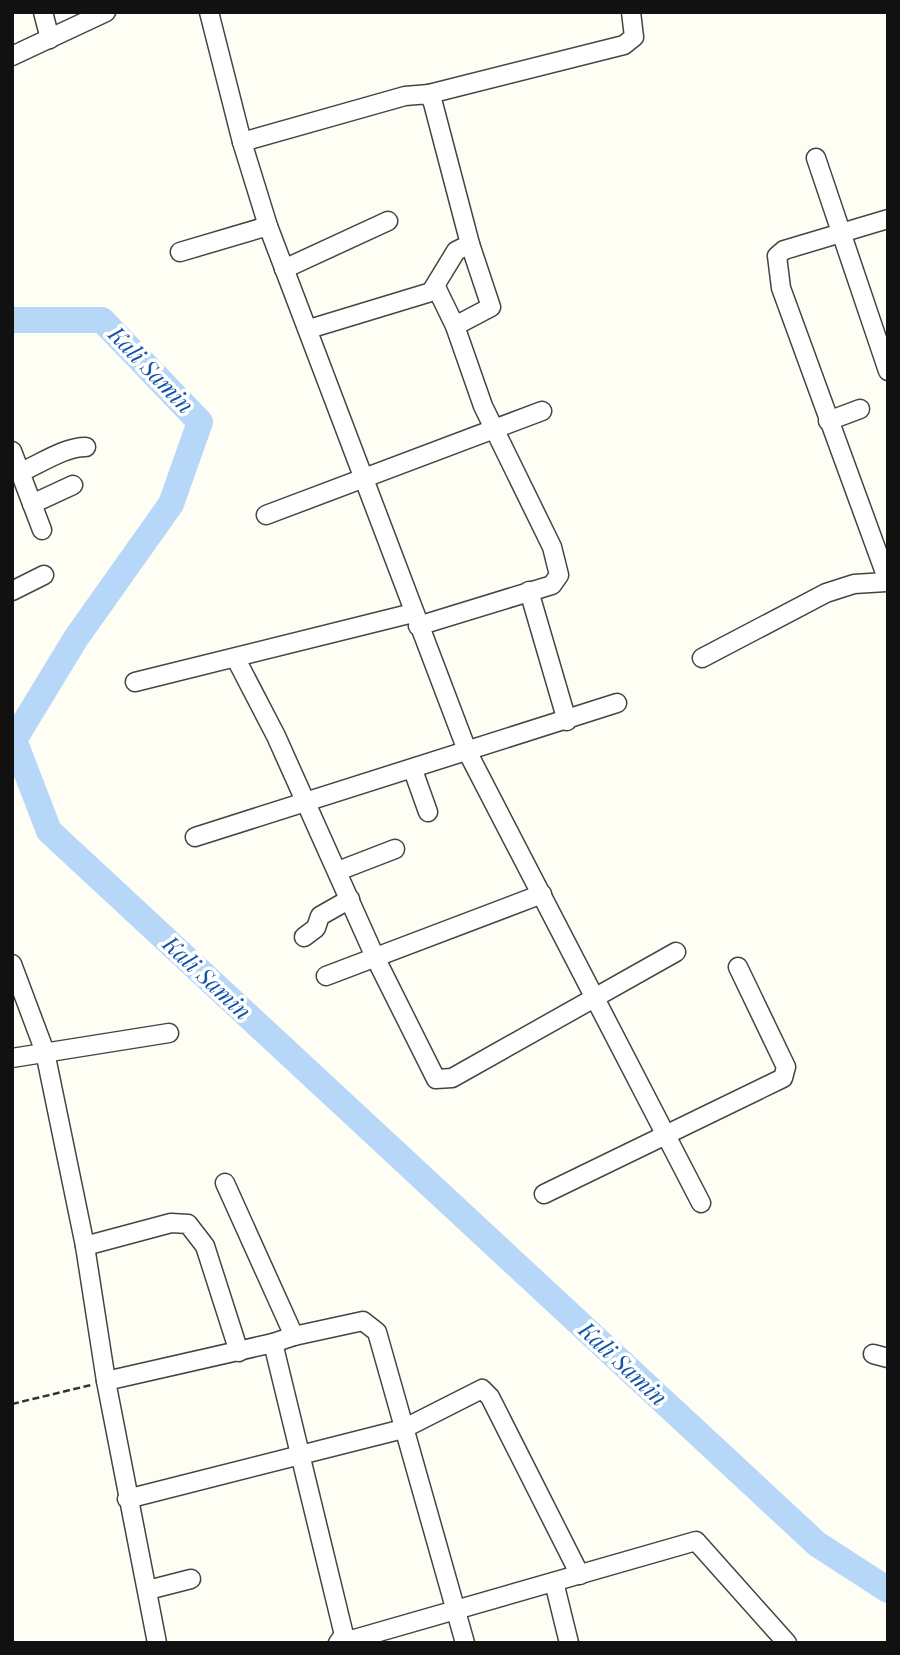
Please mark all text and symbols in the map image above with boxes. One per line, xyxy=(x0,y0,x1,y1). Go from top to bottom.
water label: Kali Samin xyxy=(102,318,201,419)
water label: Kali Samin xyxy=(157,927,259,1026)
water label: Kali Samin xyxy=(573,1313,675,1412)

